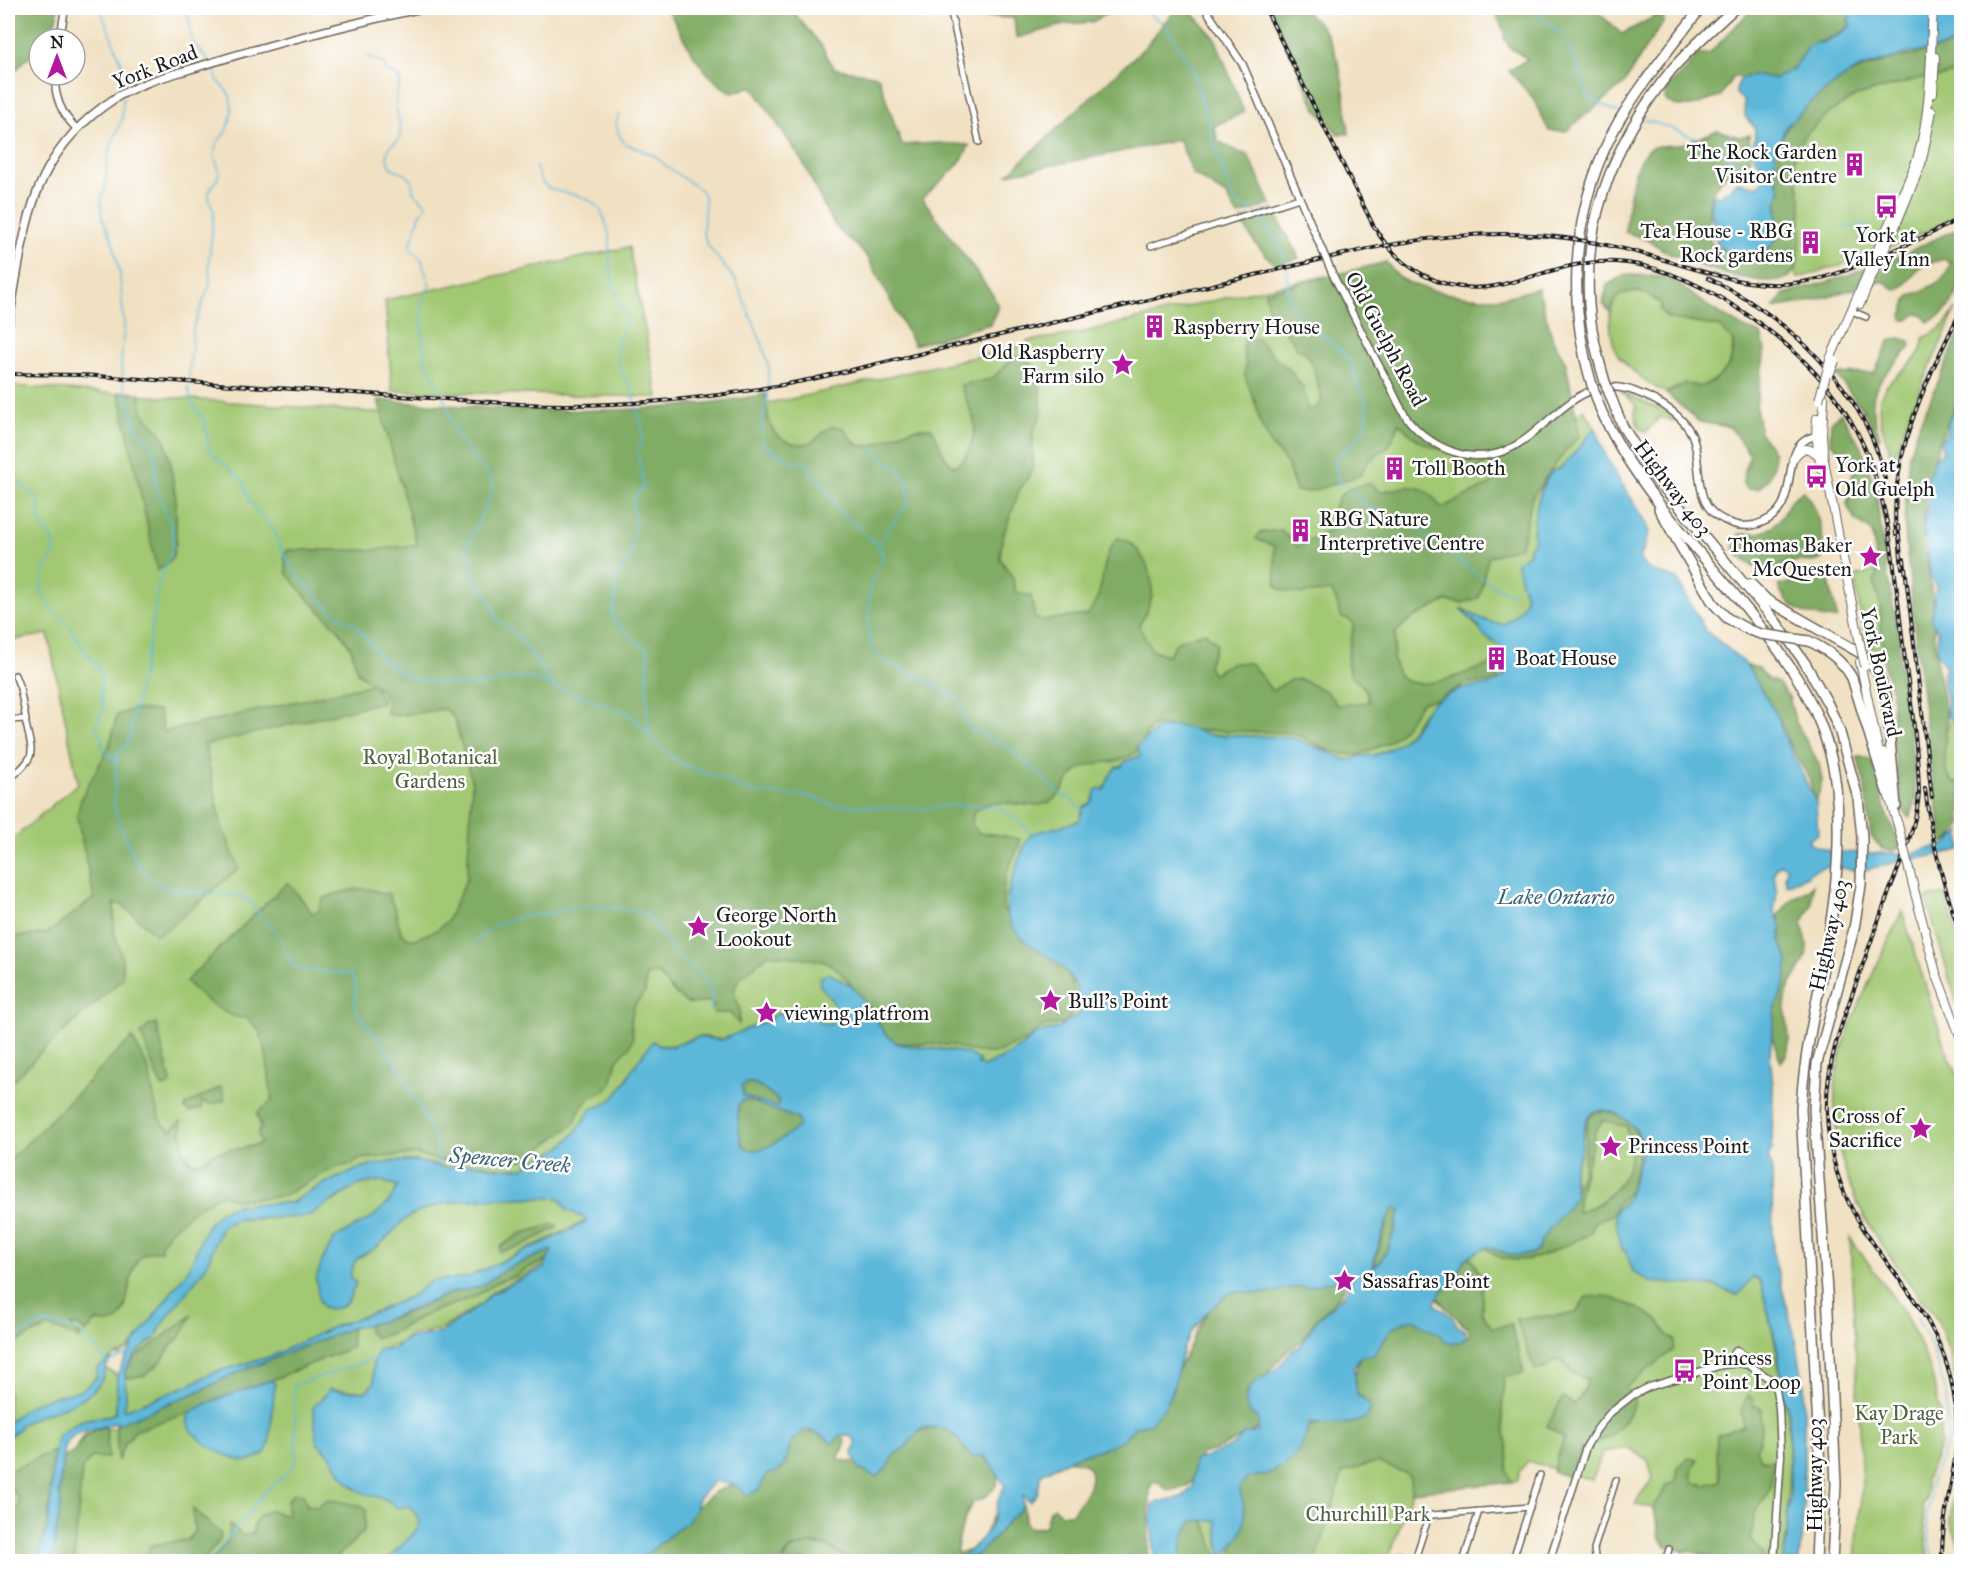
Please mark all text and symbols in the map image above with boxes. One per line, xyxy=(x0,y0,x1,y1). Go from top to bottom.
north arrow xyxy=(27,27,87,87)
text: N xyxy=(50,33,64,52)
street label: York Road xyxy=(109,39,202,95)
place label: The Rock Garden Visitor Centre xyxy=(1687,139,1837,189)
building icon: The Rock Garden Visitor Centre xyxy=(1842,151,1868,177)
bus stop icon: York at Valley Inn xyxy=(1873,194,1899,220)
place label: Tea House - RBG Rock gardens xyxy=(1640,218,1793,268)
place label: York at Valley Inn xyxy=(1841,222,1930,272)
building icon: Tea House - RBG Rock gardens xyxy=(1798,230,1824,256)
street label: Old Guelph Road xyxy=(1340,267,1433,411)
building icon: Raspberry House xyxy=(1142,314,1168,340)
place label: Raspberry House xyxy=(1173,314,1320,340)
place label: Old Raspberry Farm silo xyxy=(981,339,1105,389)
place icon: Old Raspberry Farm silo xyxy=(1109,351,1135,377)
street label: Highway 403 xyxy=(1628,435,1718,541)
place label: York at Old Guelph xyxy=(1835,452,1935,502)
building icon: Toll Booth xyxy=(1381,455,1407,481)
place label: Toll Booth xyxy=(1412,455,1506,481)
bus stop icon: York at Old Guelph xyxy=(1804,464,1830,490)
place label: RBG Nature Interpretive Centre xyxy=(1319,506,1485,556)
building icon: RBG Nature Interpretive Centre xyxy=(1288,518,1314,544)
place label: Thomas Baker McQuesten xyxy=(1728,532,1852,582)
place icon: Thomas Baker McQuesten xyxy=(1857,544,1883,570)
street label: York Boulevard xyxy=(1855,605,1908,740)
building icon: Boat House xyxy=(1484,645,1510,671)
place label: Boat House xyxy=(1515,645,1617,671)
park label: Royal Botanical Gardens xyxy=(362,744,498,794)
street label: Highway 403 xyxy=(1803,876,1855,994)
water label: Lake Ontario xyxy=(1496,883,1615,910)
place label: George North Lookout xyxy=(716,902,837,952)
place icon: George North Lookout xyxy=(685,914,711,940)
place icon: Bull's Point xyxy=(1037,988,1063,1014)
place label: Bull's Point xyxy=(1068,988,1169,1014)
place icon: viewing platfrom xyxy=(753,1000,779,1026)
place label: viewing platfrom xyxy=(783,1000,930,1026)
place label: Cross of Sacrifice xyxy=(1829,1103,1905,1153)
place icon: Cross of Sacrifice xyxy=(1907,1115,1933,1141)
place icon: Princess Point xyxy=(1597,1133,1623,1159)
place label: Princess Point xyxy=(1628,1133,1750,1159)
water label: Spencer Creek xyxy=(447,1141,572,1179)
place icon: Sassafras Point xyxy=(1331,1268,1357,1294)
place label: Sassafras Point xyxy=(1362,1268,1490,1294)
place label: Princess Point Loop xyxy=(1702,1345,1801,1395)
bus stop icon: Princess Point Loop xyxy=(1671,1357,1697,1383)
park label: Kay Drage Park xyxy=(1854,1400,1944,1450)
street label: Highway 403 xyxy=(1802,1418,1828,1532)
park label: Churchill Park xyxy=(1306,1501,1431,1527)

